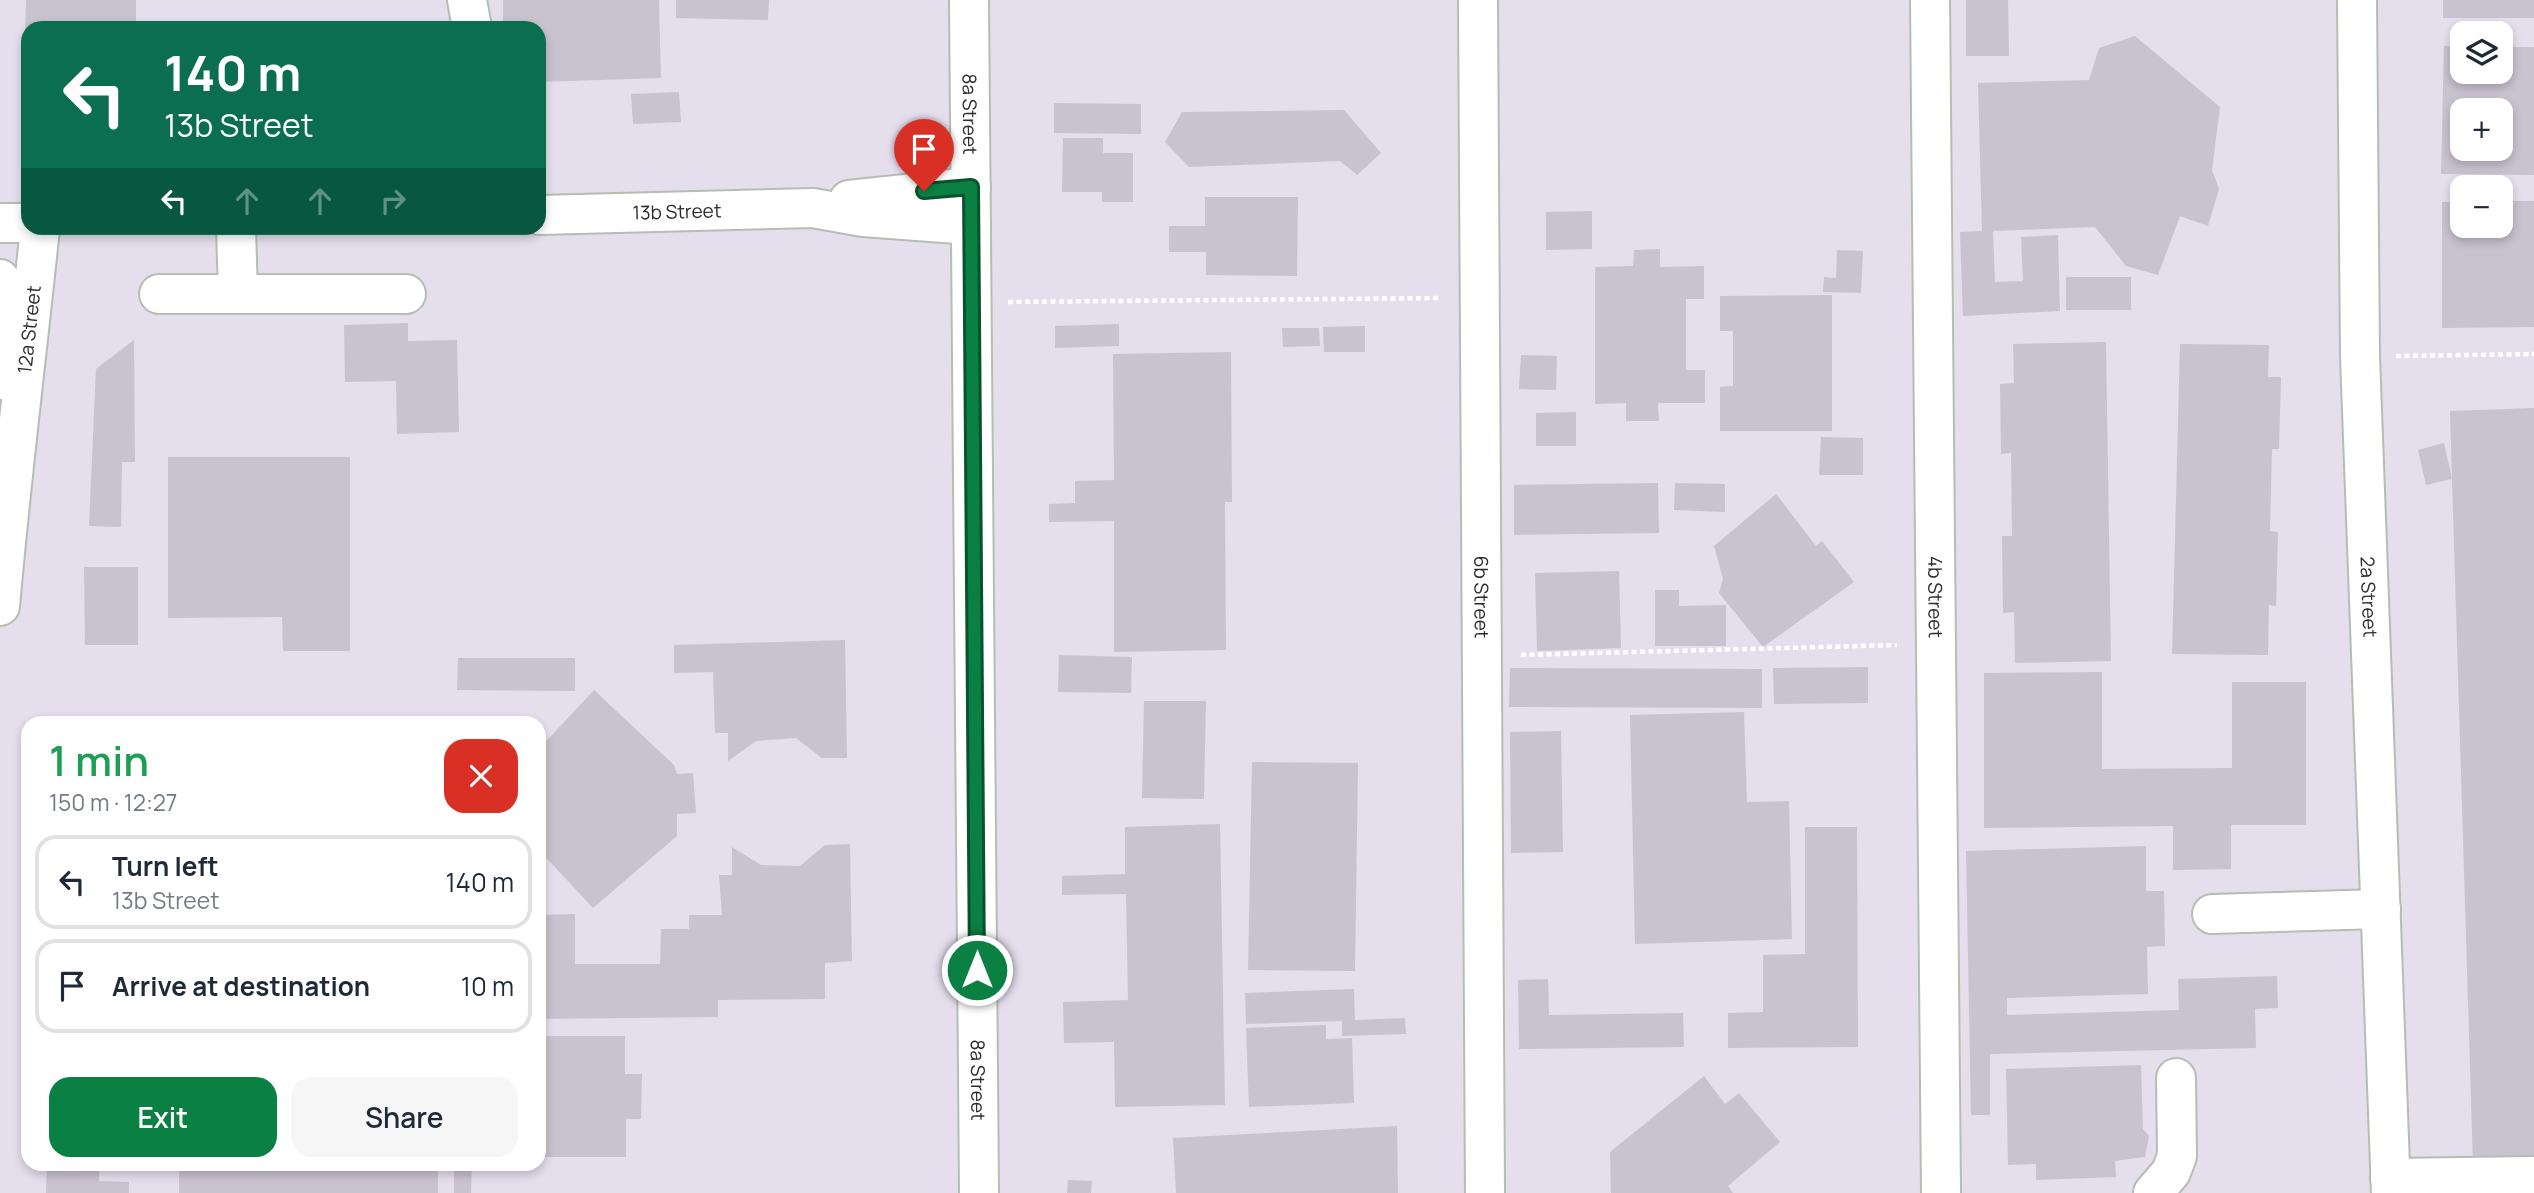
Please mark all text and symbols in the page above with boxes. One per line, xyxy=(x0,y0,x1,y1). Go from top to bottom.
map controls xyxy=(2450,21,2513,238)
button: layers xyxy=(2450,21,2513,84)
text: 140 m xyxy=(164,39,301,106)
icon: left xyxy=(49,49,140,140)
street label: 8a Street xyxy=(957,73,983,155)
button: + xyxy=(2450,98,2513,161)
text: 13b Street xyxy=(164,103,314,147)
pin xyxy=(894,119,954,191)
icon: arrive xyxy=(905,130,943,168)
button: − xyxy=(2450,175,2513,238)
icon: left xyxy=(155,182,193,220)
icon: ahead xyxy=(228,182,266,220)
icon: ahead xyxy=(301,182,339,220)
icon: right xyxy=(374,182,412,220)
street label: 13b Street xyxy=(632,197,722,226)
street label: 12a Street xyxy=(11,284,47,375)
street label: 6b Street xyxy=(1468,556,1495,638)
street label: 4b Street xyxy=(1922,556,1949,638)
street label: 2a Street xyxy=(2354,556,2383,638)
text: 1 min xyxy=(49,731,149,789)
button: close xyxy=(444,739,518,813)
text: 150 m · 12:27 xyxy=(49,786,177,818)
text: Turn left xyxy=(112,848,219,884)
icon: left xyxy=(53,863,91,901)
text: 140 m xyxy=(445,864,514,900)
text: 13b Street xyxy=(112,884,219,916)
position arrow xyxy=(940,933,1014,1007)
icon: arrive xyxy=(53,967,91,1005)
text: Arrive at destination xyxy=(112,968,370,1004)
text: 10 m xyxy=(461,968,514,1004)
street label: 8a Street xyxy=(965,1039,991,1121)
button: Exit xyxy=(49,1077,277,1157)
button: Share xyxy=(291,1077,518,1157)

